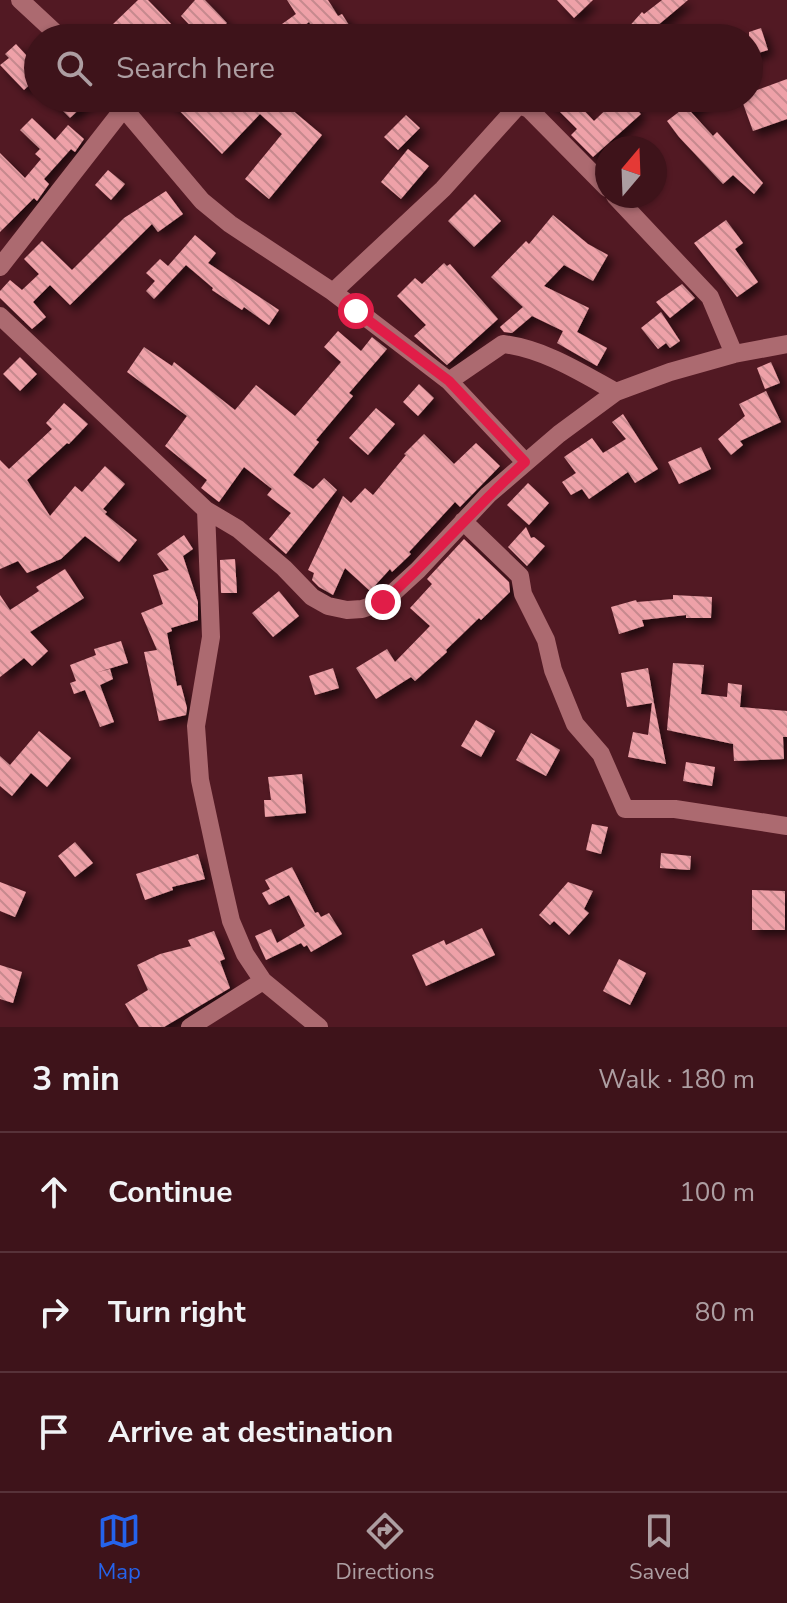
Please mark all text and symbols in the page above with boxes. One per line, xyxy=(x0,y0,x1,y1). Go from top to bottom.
search box xyxy=(24,24,763,112)
icon: search xyxy=(52,46,96,90)
text: Search here xyxy=(116,48,275,89)
north arrow xyxy=(595,136,667,208)
route start xyxy=(338,293,374,329)
route end xyxy=(365,584,401,620)
text: 3 min xyxy=(32,1056,120,1102)
text: Walk · 180 m xyxy=(598,1062,755,1097)
icon: ahead xyxy=(32,1170,76,1214)
text: Continue xyxy=(108,1172,233,1213)
text: 100 m xyxy=(679,1175,755,1210)
icon: right xyxy=(32,1290,76,1334)
text: Turn right xyxy=(108,1292,246,1333)
text: 80 m xyxy=(695,1295,755,1330)
icon: arrive xyxy=(32,1410,76,1454)
text: Arrive at destination xyxy=(108,1412,393,1453)
tab: Map xyxy=(97,1509,141,1587)
tab: Directions xyxy=(336,1509,435,1587)
tab: Saved xyxy=(629,1509,690,1587)

